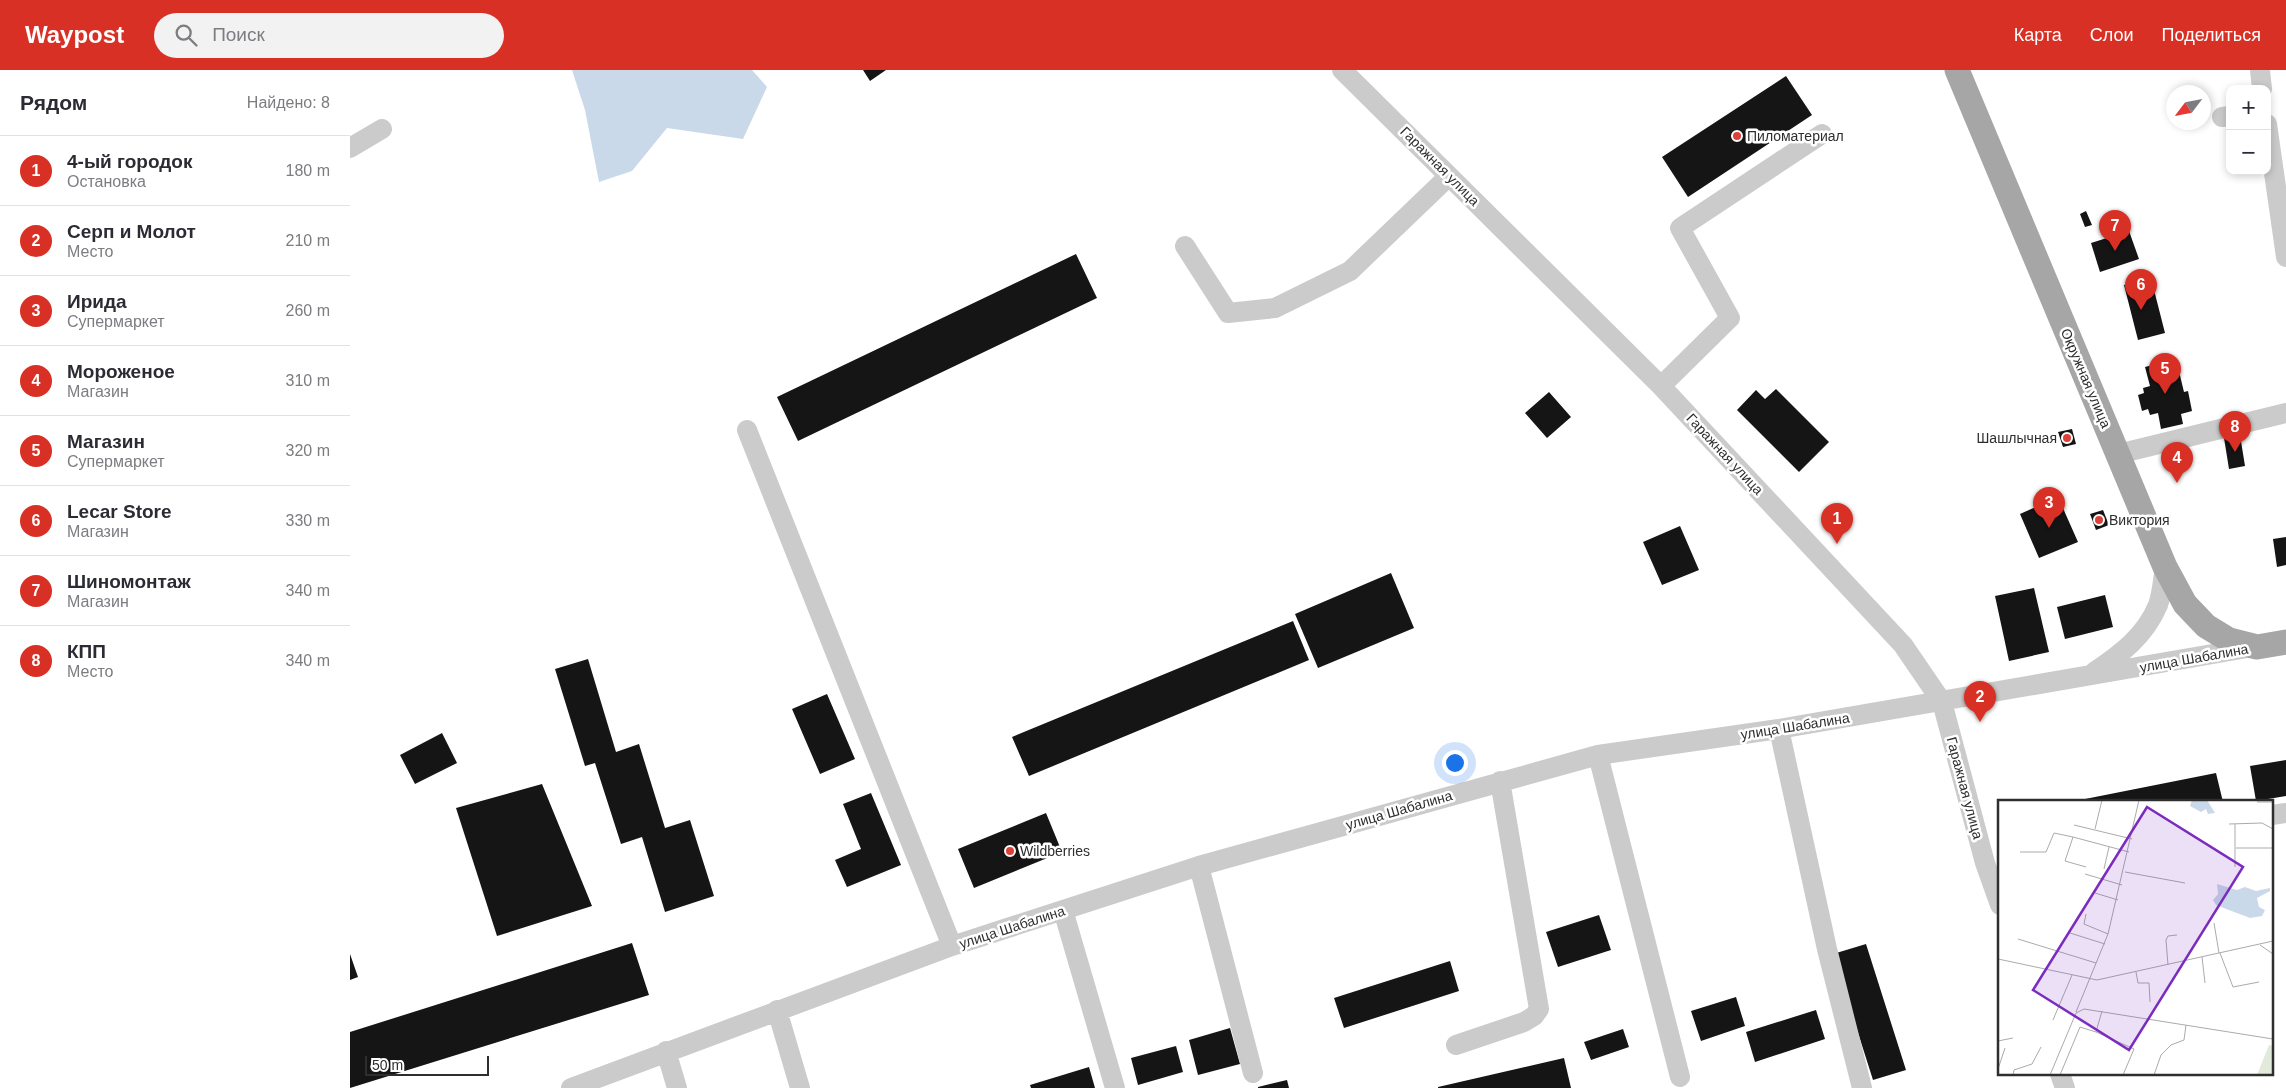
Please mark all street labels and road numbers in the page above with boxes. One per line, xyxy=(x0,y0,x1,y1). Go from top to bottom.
street label: Гаражная улица xyxy=(1397,123,1483,209)
street label: Окружная улица xyxy=(2058,326,2114,430)
street label: Гаражная улица xyxy=(1683,410,1767,498)
street label: улица Шабалина xyxy=(2138,641,2250,675)
street label: улица Шабалина xyxy=(1739,709,1851,743)
street label: Гаражная улица xyxy=(1944,735,1986,841)
street label: улица Шабалина xyxy=(1344,787,1454,833)
street label: улица Шабалина xyxy=(957,902,1067,952)

